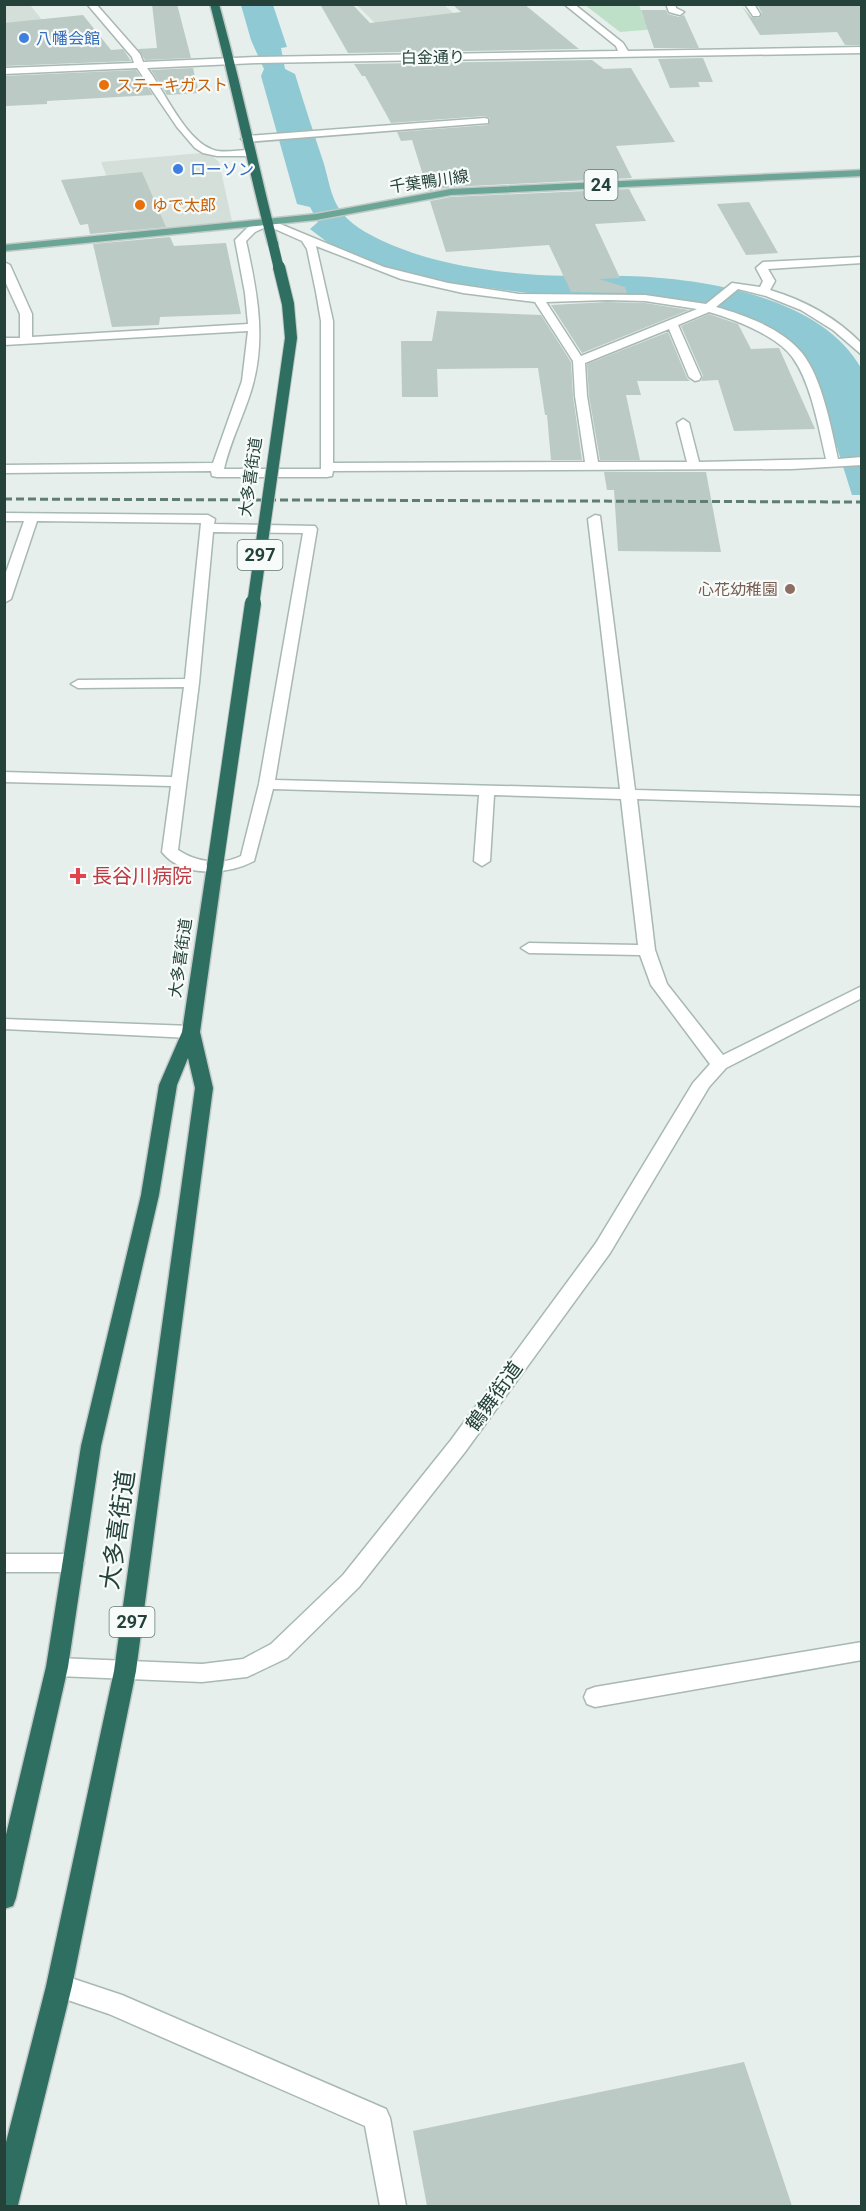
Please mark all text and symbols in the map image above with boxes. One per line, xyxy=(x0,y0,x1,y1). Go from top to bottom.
place label: 八幡会館 xyxy=(36,29,100,48)
marker: 八幡会館 xyxy=(17,31,31,45)
street label: 白金通り xyxy=(401,47,465,68)
place label: ステーキガスト xyxy=(116,76,228,95)
marker: ステーキガスト xyxy=(97,78,111,92)
place label: ローソン xyxy=(190,160,254,179)
marker: ローソン xyxy=(171,162,185,176)
street label: 千葉鴨川線 xyxy=(388,167,470,196)
road number: 24 xyxy=(584,170,618,200)
place label: ゆで太郎 xyxy=(152,196,216,215)
marker: ゆで太郎 xyxy=(133,198,147,212)
street label: 大多喜街道 xyxy=(236,436,265,518)
road number: 297 xyxy=(238,540,282,570)
place label: 心花幼稚園 xyxy=(698,580,778,599)
marker: 心花幼稚園 xyxy=(783,582,797,596)
place label: 長谷川病院 xyxy=(92,864,192,888)
marker: 長谷川病院 xyxy=(69,867,87,885)
street label: 大多喜街道 xyxy=(166,917,195,999)
street label: 鶴舞街道 xyxy=(461,1357,527,1435)
street label: 大多喜街道 xyxy=(96,1469,140,1591)
road number: 297 xyxy=(110,1607,154,1637)

